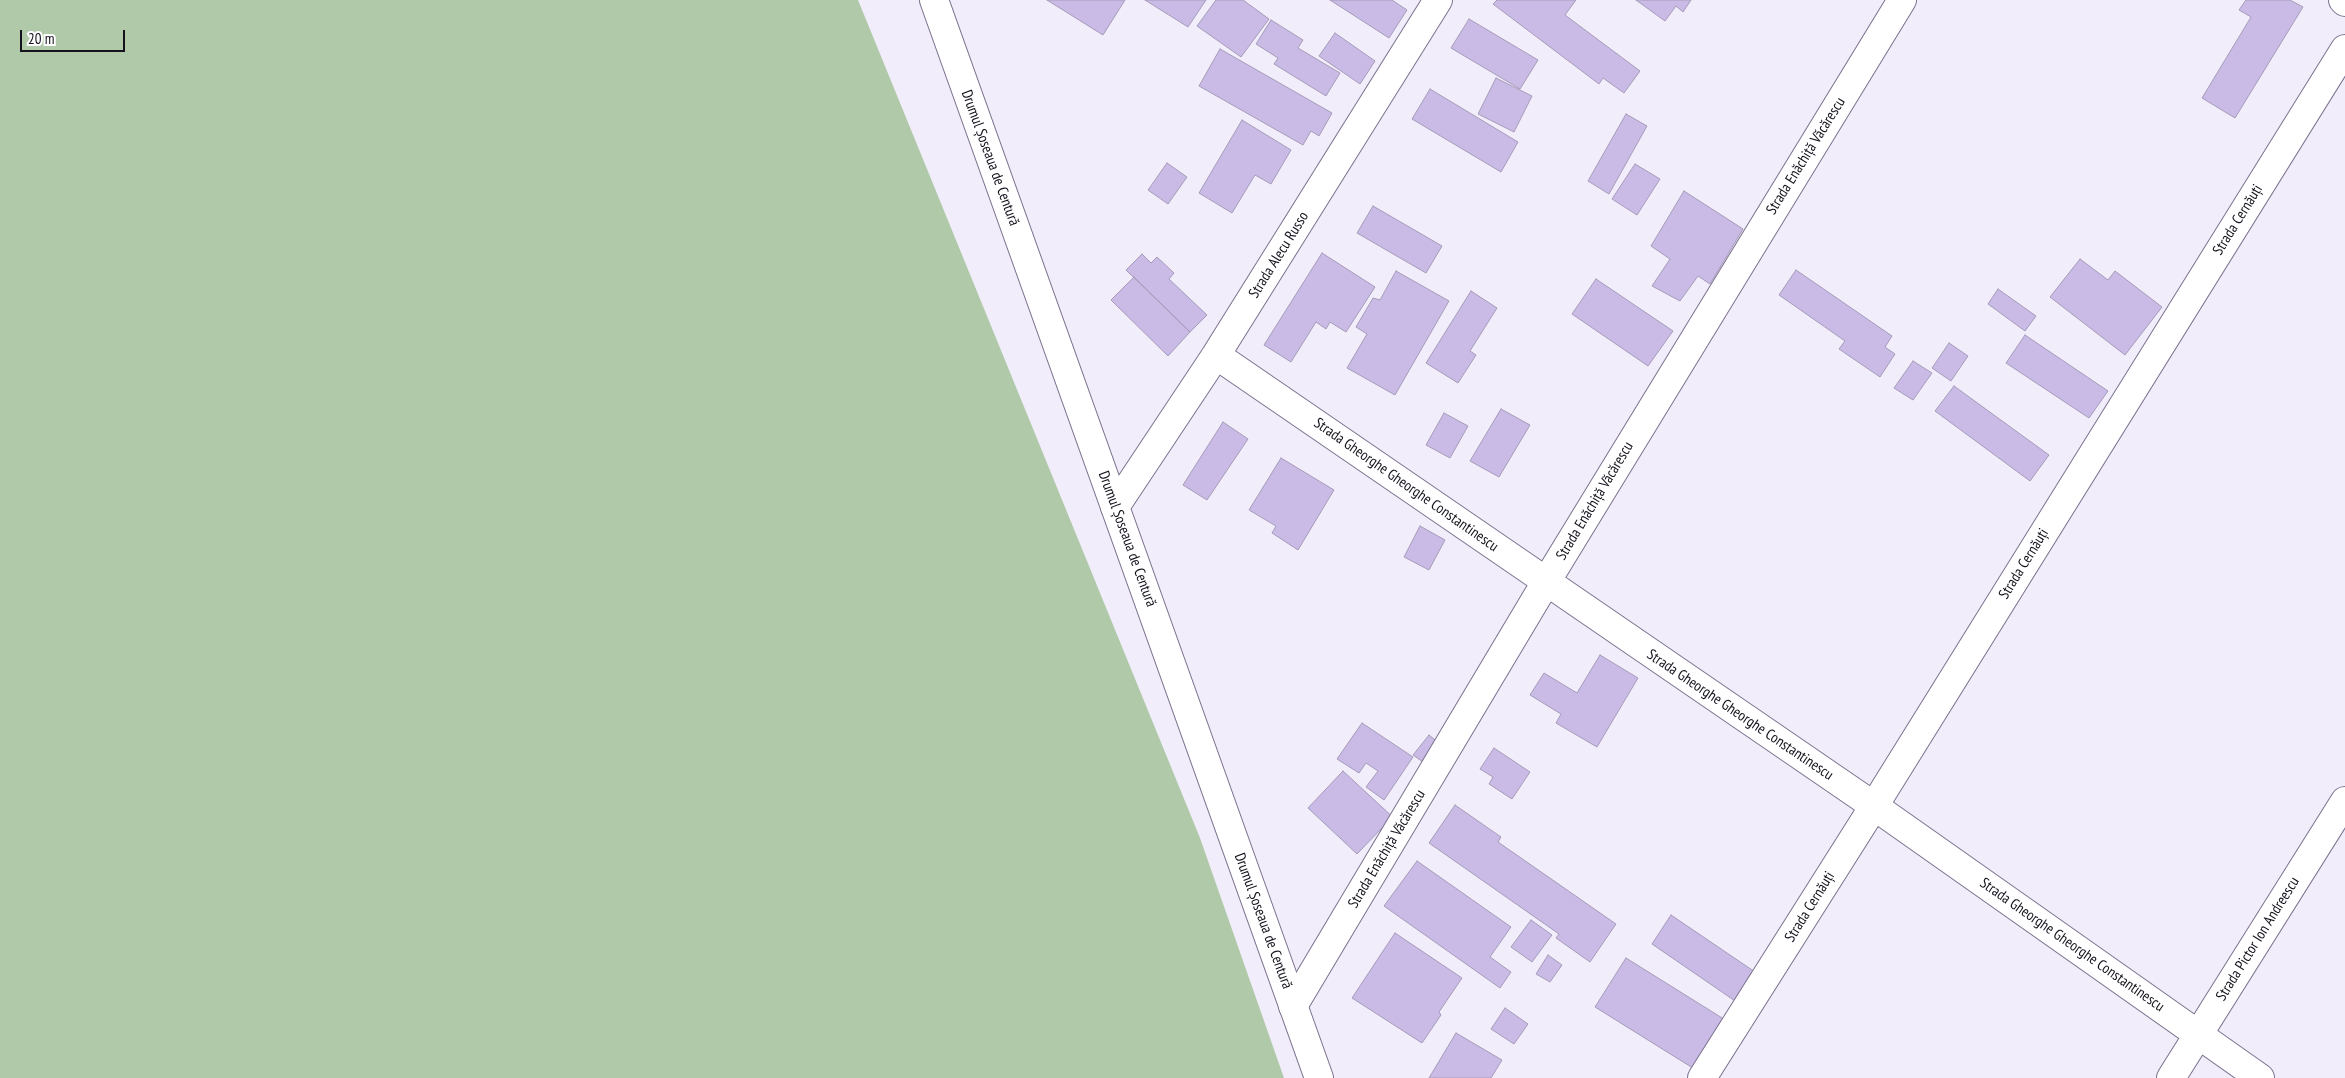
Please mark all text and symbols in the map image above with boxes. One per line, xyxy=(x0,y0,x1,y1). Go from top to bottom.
scale bar xyxy=(22,20,128,52)
text: 20 m xyxy=(28,29,54,48)
street label: Drumul Șoseaua de Centură xyxy=(957,88,1023,228)
street label: Strada Enăchiță Văcărescu xyxy=(1763,94,1849,218)
street label: Strada Cernăuți xyxy=(2209,181,2267,259)
street label: Strada Alecu Russo xyxy=(1245,209,1313,301)
street label: Strada Gheorghe Gheorghe Constantinescu xyxy=(1310,414,1502,556)
street label: Strada Enăchiță Văcărescu xyxy=(1553,439,1637,563)
street label: Drumul Șoseaua de Centură xyxy=(1094,469,1160,609)
street label: Strada Cernăuți xyxy=(1995,525,2053,603)
street label: Strada Gheorghe Gheorghe Constantinescu xyxy=(1643,646,1837,784)
street label: Strada Enăchiță Văcărescu xyxy=(1345,787,1429,911)
street label: Drumul Șoseaua de Centură xyxy=(1230,851,1296,991)
street label: Strada Cernăuți xyxy=(1781,868,1839,946)
street label: Strada Gheorghe Gheorghe Constantinescu xyxy=(1976,874,2168,1016)
street label: Strada Pictor Ion Andreescu xyxy=(2213,874,2303,1004)

